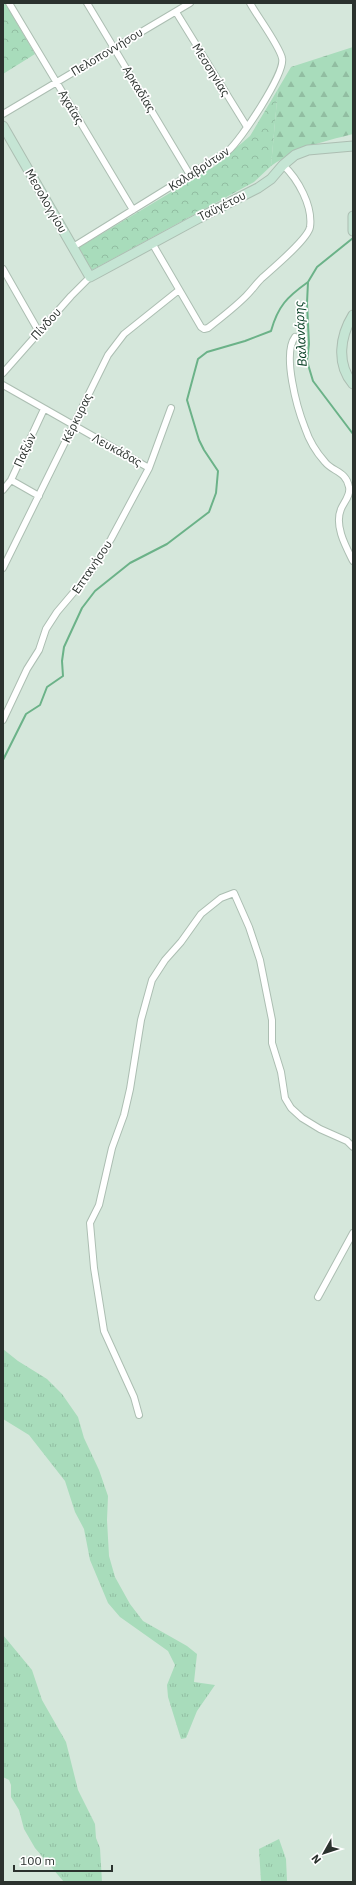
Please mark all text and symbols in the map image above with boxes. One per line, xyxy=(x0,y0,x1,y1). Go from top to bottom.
street label: Πελοποννήσου xyxy=(68,24,145,79)
street label: Μεσσηνίας xyxy=(189,40,234,99)
street label: Αρκαδίας xyxy=(120,63,159,115)
street label: Αχαΐας xyxy=(55,87,88,127)
street label: Καλαβρύτων xyxy=(165,143,232,194)
street label: Μεσολογγίου xyxy=(22,166,71,235)
street label: Ταϋγέτου xyxy=(195,187,248,224)
water label: Βαλανάρης xyxy=(290,300,311,367)
street label: Πίνδου xyxy=(27,305,64,343)
street label: Κέρκυρας xyxy=(58,390,95,445)
street label: Παξών xyxy=(10,430,39,469)
street label: Λευκάδας xyxy=(90,430,145,469)
street label: Επτανήσου xyxy=(68,537,115,596)
north arrow xyxy=(304,1833,344,1873)
scale bar xyxy=(14,1847,112,1873)
text: N xyxy=(308,1852,324,1867)
text: 100 m xyxy=(20,1853,55,1868)

